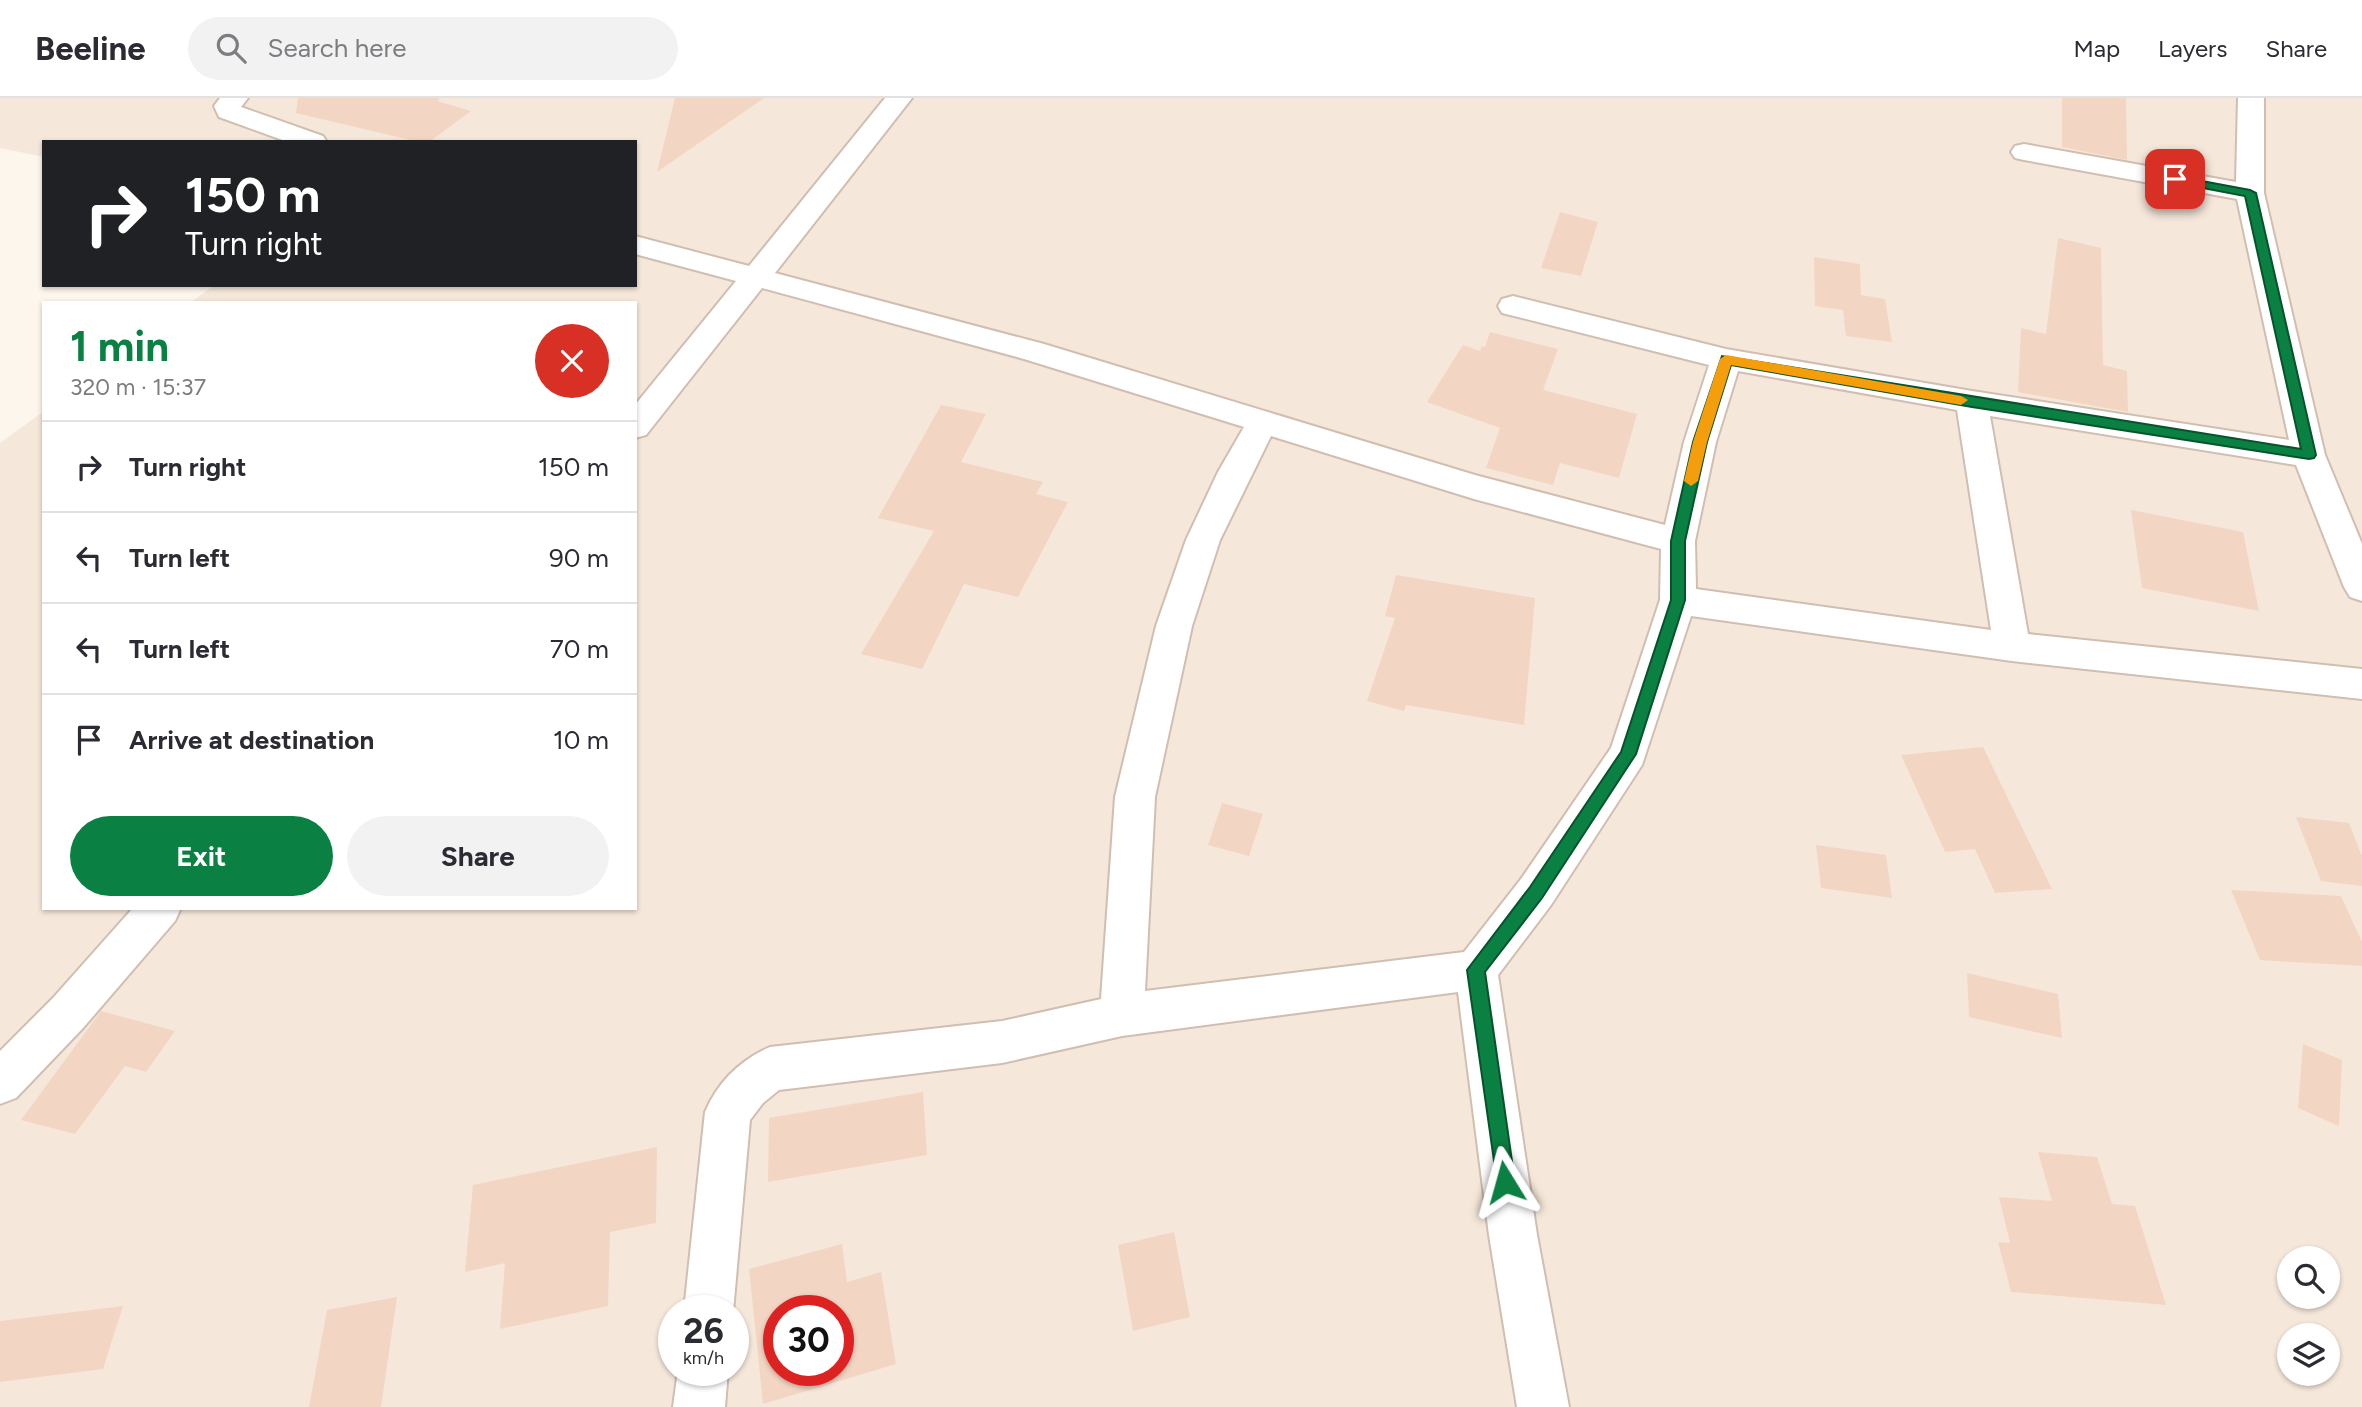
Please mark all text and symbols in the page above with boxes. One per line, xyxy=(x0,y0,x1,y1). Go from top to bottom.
search box xyxy=(188,17,678,80)
text: Beeline xyxy=(35,29,146,68)
icon: search xyxy=(212,29,250,67)
text: Search here xyxy=(268,32,406,64)
text: Map xyxy=(2073,34,2120,63)
text: Layers xyxy=(2158,34,2227,63)
text: Share xyxy=(2265,34,2327,63)
pin xyxy=(2145,149,2205,209)
icon: arrive xyxy=(2156,160,2194,198)
text: 150 m xyxy=(185,165,320,224)
icon: right xyxy=(70,168,161,259)
text: Turn right xyxy=(185,225,323,263)
text: 1 min xyxy=(70,321,169,372)
button: close xyxy=(535,324,609,398)
text: 320 m · 15:37 xyxy=(70,373,206,401)
icon: right xyxy=(70,448,108,486)
text: Turn right xyxy=(129,451,246,483)
text: 150 m xyxy=(538,451,609,483)
icon: left xyxy=(70,539,108,577)
text: Turn left xyxy=(129,542,230,574)
text: 90 m xyxy=(549,542,609,574)
icon: left xyxy=(70,630,108,668)
text: Turn left xyxy=(129,633,230,665)
text: 70 m xyxy=(550,633,609,665)
icon: arrive xyxy=(70,721,108,759)
text: Arrive at destination xyxy=(129,724,374,756)
text: 10 m xyxy=(553,724,609,756)
button: Exit xyxy=(70,816,333,896)
button: Share xyxy=(347,816,609,896)
position arrow xyxy=(1468,1145,1542,1219)
map controls xyxy=(2277,1246,2340,1386)
button: search xyxy=(2277,1246,2340,1309)
speed limit sign: 30 xyxy=(763,1295,854,1386)
text: 26 xyxy=(683,1310,724,1352)
button: layers xyxy=(2277,1323,2340,1386)
text: km/h xyxy=(683,1347,724,1369)

